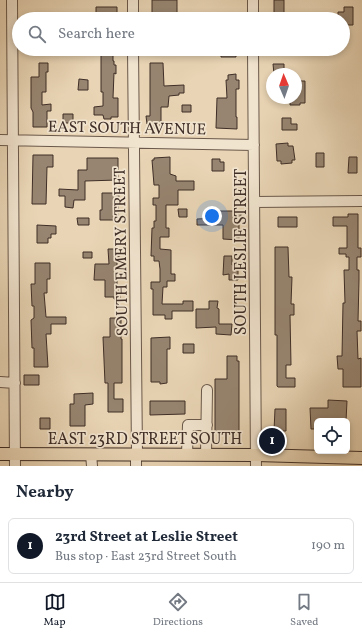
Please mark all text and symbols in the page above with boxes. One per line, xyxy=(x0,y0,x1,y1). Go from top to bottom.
search box xyxy=(12,12,350,56)
icon: search xyxy=(26,23,48,45)
text: Search here xyxy=(58,24,135,45)
north arrow xyxy=(266,68,302,104)
street label: EAST SOUTH AVENUE xyxy=(48,117,206,141)
street label: SOUTH EMERY STREET xyxy=(110,167,134,337)
street label: SOUTH LESLIE STREET xyxy=(231,169,253,335)
your location xyxy=(202,206,222,226)
map controls xyxy=(314,418,350,454)
button: locate xyxy=(314,418,350,454)
pin: 1 xyxy=(259,426,285,456)
street label: EAST 23RD STREET SOUTH xyxy=(48,429,242,451)
text: Nearby xyxy=(16,481,74,504)
text: 23rd Street at Leslie Street xyxy=(55,527,238,548)
text: 1 xyxy=(27,537,33,555)
text: 190 m xyxy=(311,537,345,555)
text: Bus stop · East 23rd Street South xyxy=(55,548,237,566)
tab: Map xyxy=(44,591,66,630)
tab: Directions xyxy=(153,591,203,630)
tab: Saved xyxy=(290,591,318,630)

